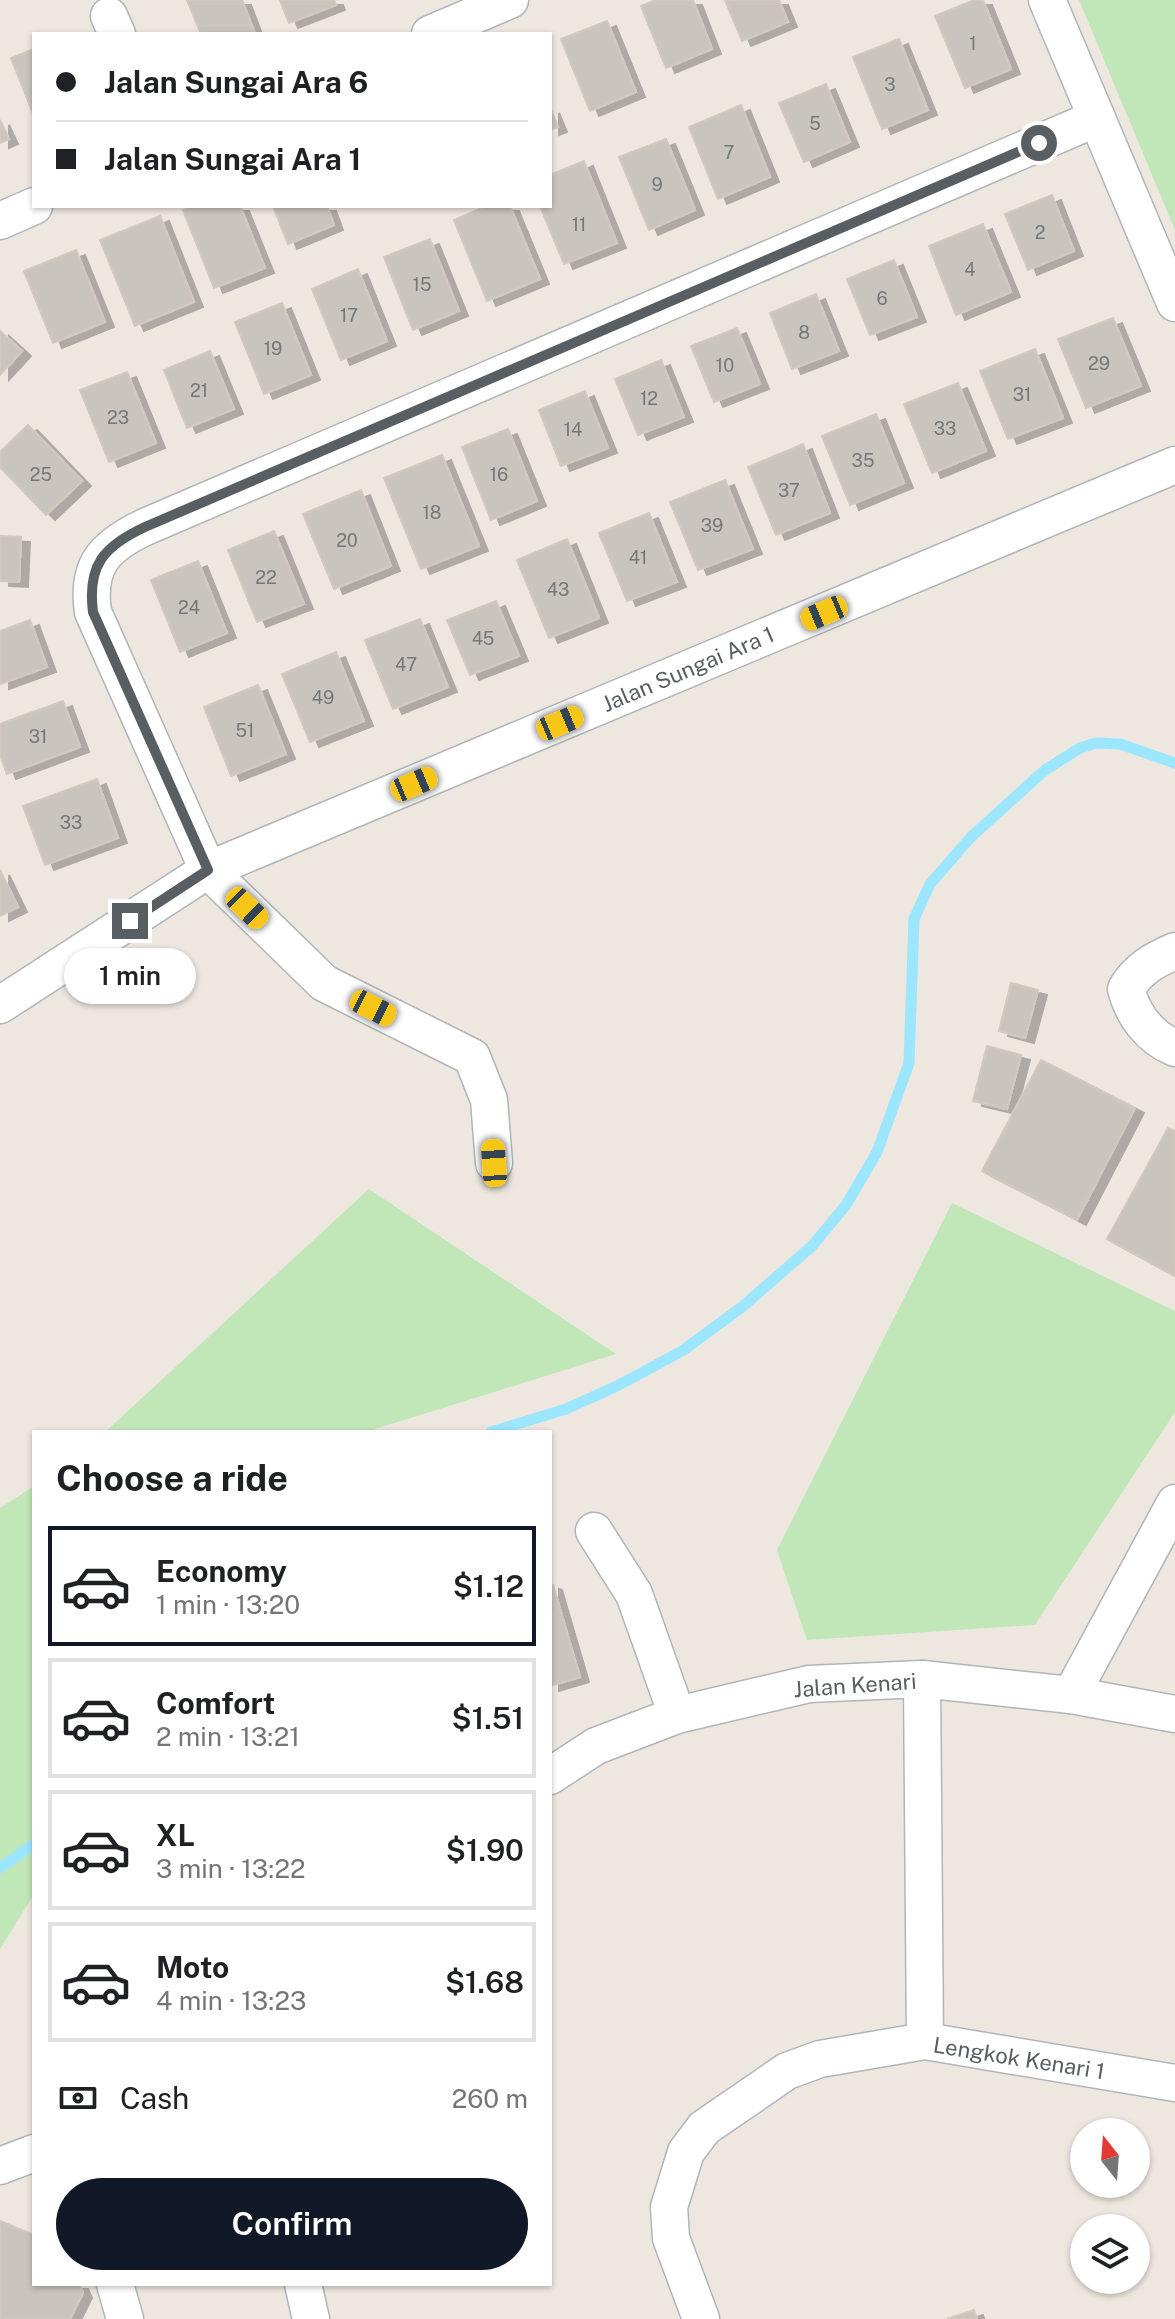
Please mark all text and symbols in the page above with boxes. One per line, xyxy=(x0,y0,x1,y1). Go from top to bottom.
house number: 1 xyxy=(969,33,977,54)
text: Jalan Sungai Ara 6 xyxy=(104,64,368,100)
house number: 3 xyxy=(884,74,896,95)
house number: 5 xyxy=(809,113,821,134)
route start xyxy=(1021,125,1057,161)
text: Jalan Sungai Ara 1 xyxy=(104,141,361,177)
house number: 7 xyxy=(724,142,734,163)
house number: 9 xyxy=(651,174,663,195)
house number: 11 xyxy=(572,214,586,235)
house number: 2 xyxy=(1035,222,1045,243)
house number: 4 xyxy=(964,259,976,280)
house number: 15 xyxy=(413,274,431,295)
house number: 6 xyxy=(876,288,888,309)
house number: 17 xyxy=(340,305,358,326)
house number: 8 xyxy=(798,322,810,343)
house number: 19 xyxy=(264,338,282,359)
house number: 29 xyxy=(1088,353,1110,374)
house number: 10 xyxy=(716,355,734,376)
house number: 21 xyxy=(190,380,208,401)
house number: 31 xyxy=(1013,384,1031,405)
house number: 12 xyxy=(640,388,658,409)
house number: 23 xyxy=(107,407,129,428)
house number: 33 xyxy=(934,418,956,439)
house number: 14 xyxy=(564,419,582,440)
house number: 35 xyxy=(852,450,874,471)
house number: 25 xyxy=(30,464,52,485)
house number: 16 xyxy=(490,464,508,485)
house number: 37 xyxy=(778,480,800,501)
house number: 18 xyxy=(423,502,441,523)
house number: 39 xyxy=(701,515,723,536)
house number: 20 xyxy=(336,530,358,551)
house number: 41 xyxy=(629,547,647,568)
house number: 22 xyxy=(255,567,277,588)
house number: 43 xyxy=(547,579,569,600)
car xyxy=(797,593,851,633)
house number: 24 xyxy=(178,597,200,618)
street label: Jalan Sungai Ara 1 xyxy=(598,621,778,717)
house number: 45 xyxy=(472,628,494,649)
house number: 47 xyxy=(395,654,417,675)
house number: 49 xyxy=(312,687,334,708)
car xyxy=(533,703,587,743)
house number: 51 xyxy=(236,720,254,741)
house number: 31 xyxy=(29,726,47,747)
car xyxy=(387,764,441,804)
house number: 33 xyxy=(60,812,82,833)
car xyxy=(221,883,273,933)
route end xyxy=(112,903,148,939)
callout: 1 min xyxy=(64,949,196,1005)
text: 1 min xyxy=(99,960,161,991)
car xyxy=(346,986,400,1030)
car xyxy=(480,1138,508,1188)
text: Choose a ride xyxy=(56,1457,288,1499)
icon: car xyxy=(60,1550,132,1622)
text: Economy xyxy=(156,1553,287,1589)
text: $1.12 xyxy=(453,1568,524,1604)
text: 1 min · 13:20 xyxy=(156,1589,300,1620)
street label: Jalan Kenari xyxy=(793,1668,917,1702)
icon: car xyxy=(60,1682,132,1754)
text: Comfort xyxy=(156,1685,275,1721)
text: $1.51 xyxy=(452,1700,524,1736)
text: 2 min · 13:21 xyxy=(156,1721,300,1752)
icon: car xyxy=(60,1814,132,1886)
text: XL xyxy=(156,1817,195,1853)
text: $1.90 xyxy=(446,1832,524,1868)
text: 3 min · 13:22 xyxy=(156,1853,306,1884)
icon: car xyxy=(60,1946,132,2018)
text: Moto xyxy=(156,1949,229,1985)
text: $1.68 xyxy=(445,1964,524,2000)
text: 4 min · 13:23 xyxy=(156,1985,306,2016)
street label: Lengkok Kenari 1 xyxy=(931,2032,1107,2084)
icon: cash xyxy=(56,2076,100,2120)
text: Cash xyxy=(120,2080,189,2116)
text: 260 m xyxy=(452,2083,528,2114)
north arrow xyxy=(1070,2118,1150,2198)
map controls xyxy=(1070,2118,1150,2294)
button: Confirm xyxy=(56,2178,528,2270)
button: layers xyxy=(1070,2214,1150,2294)

